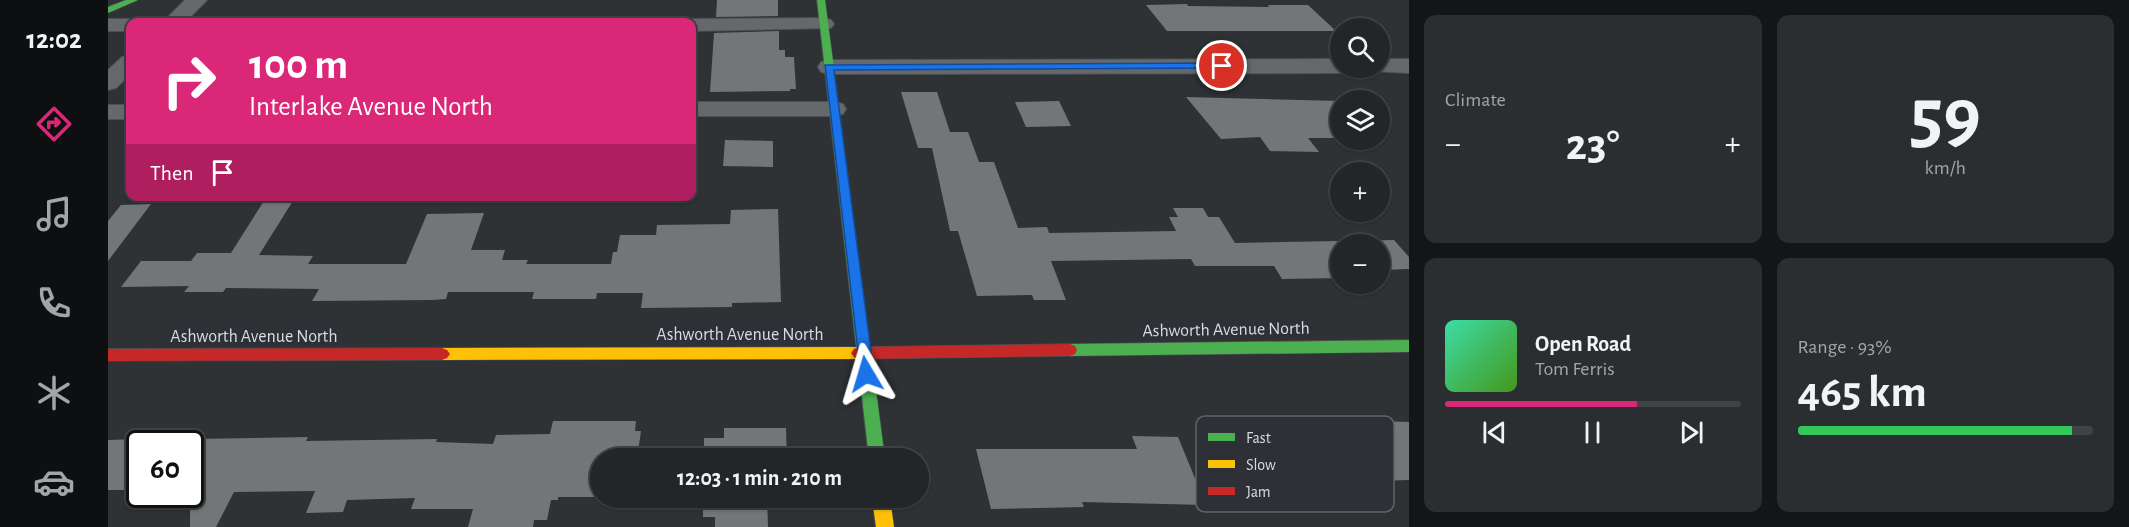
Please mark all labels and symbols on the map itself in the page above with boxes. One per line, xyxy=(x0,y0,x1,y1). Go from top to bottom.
pin xyxy=(1196,40,1247,91)
street label: Ashworth Avenue North xyxy=(1142,320,1310,340)
street label: Ashworth Avenue North xyxy=(656,326,824,344)
street label: Ashworth Avenue North xyxy=(170,328,338,346)
position arrow xyxy=(834,342,898,406)
legend xyxy=(1196,416,1394,512)
speed limit sign: 60 xyxy=(126,430,204,508)
text: Fast xyxy=(1246,430,1271,446)
text: Slow xyxy=(1246,457,1276,473)
text: Jam xyxy=(1246,484,1271,500)

